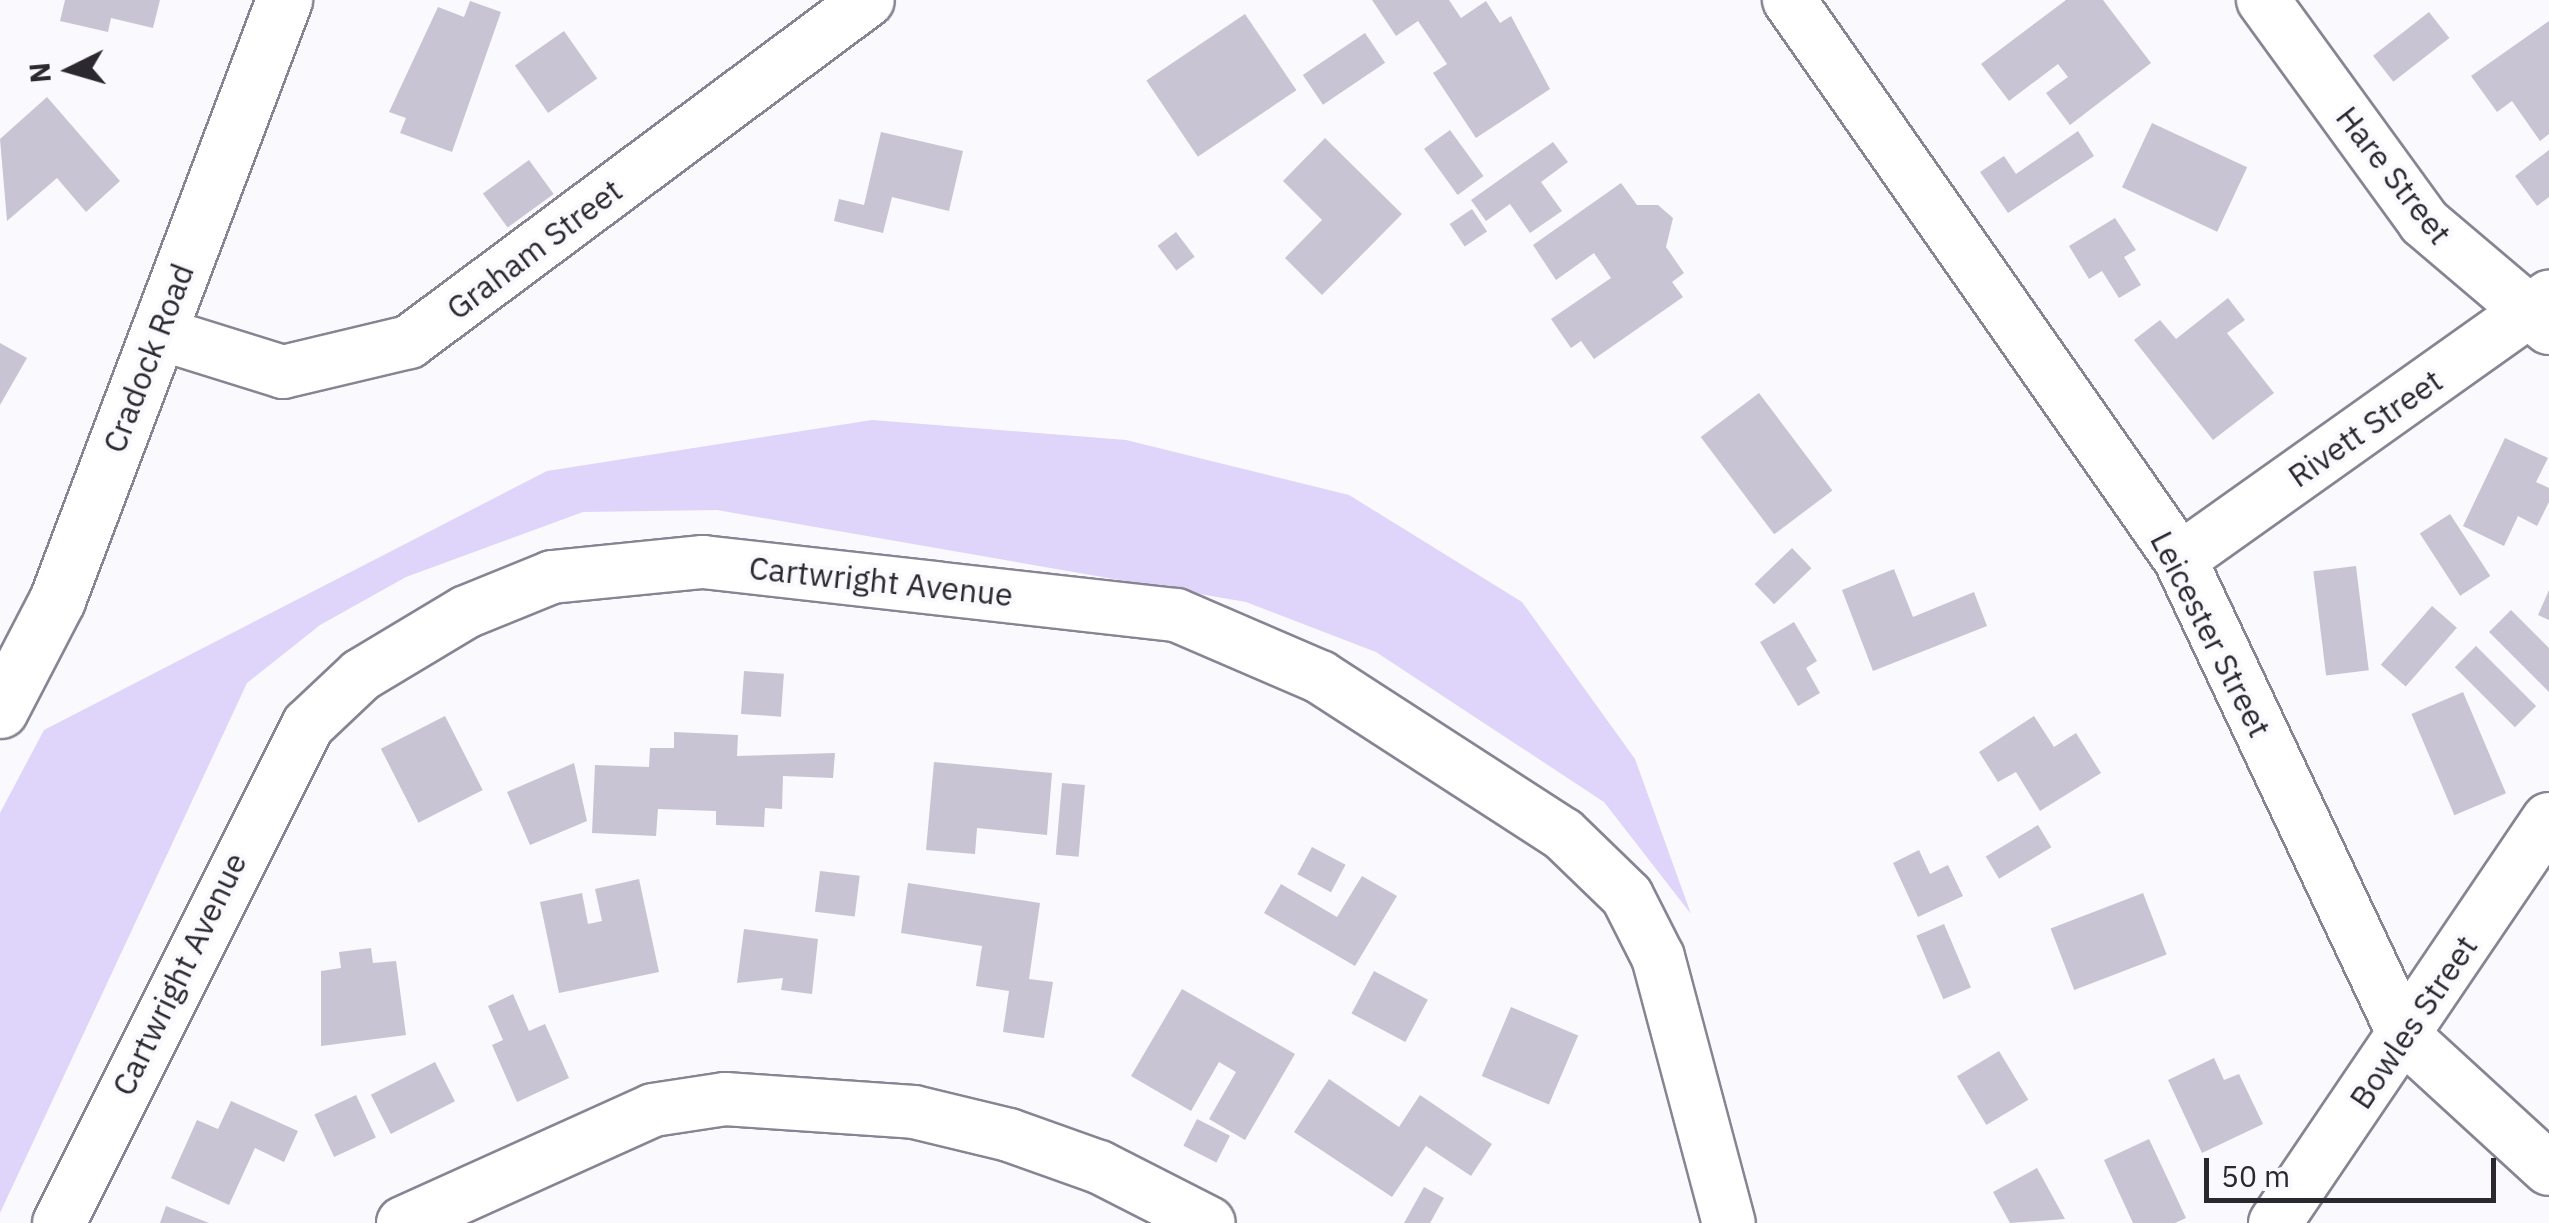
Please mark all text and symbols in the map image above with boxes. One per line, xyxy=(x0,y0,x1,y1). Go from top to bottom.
north arrow xyxy=(20,20,120,120)
text: N xyxy=(20,61,59,84)
street label: Hare Street xyxy=(2328,98,2460,252)
street label: Graham Street xyxy=(439,171,629,327)
street label: Cradock Road xyxy=(94,258,202,458)
street label: Rivett Street xyxy=(2281,361,2449,495)
street label: Leicester Street xyxy=(2143,525,2279,743)
street label: Cartwright Avenue xyxy=(747,548,1015,614)
street label: Cartwright Avenue xyxy=(104,846,254,1102)
street label: Bowles Street xyxy=(2341,928,2485,1116)
scale bar xyxy=(2209,1138,2502,1200)
text: 50 m xyxy=(2221,1156,2290,1195)

